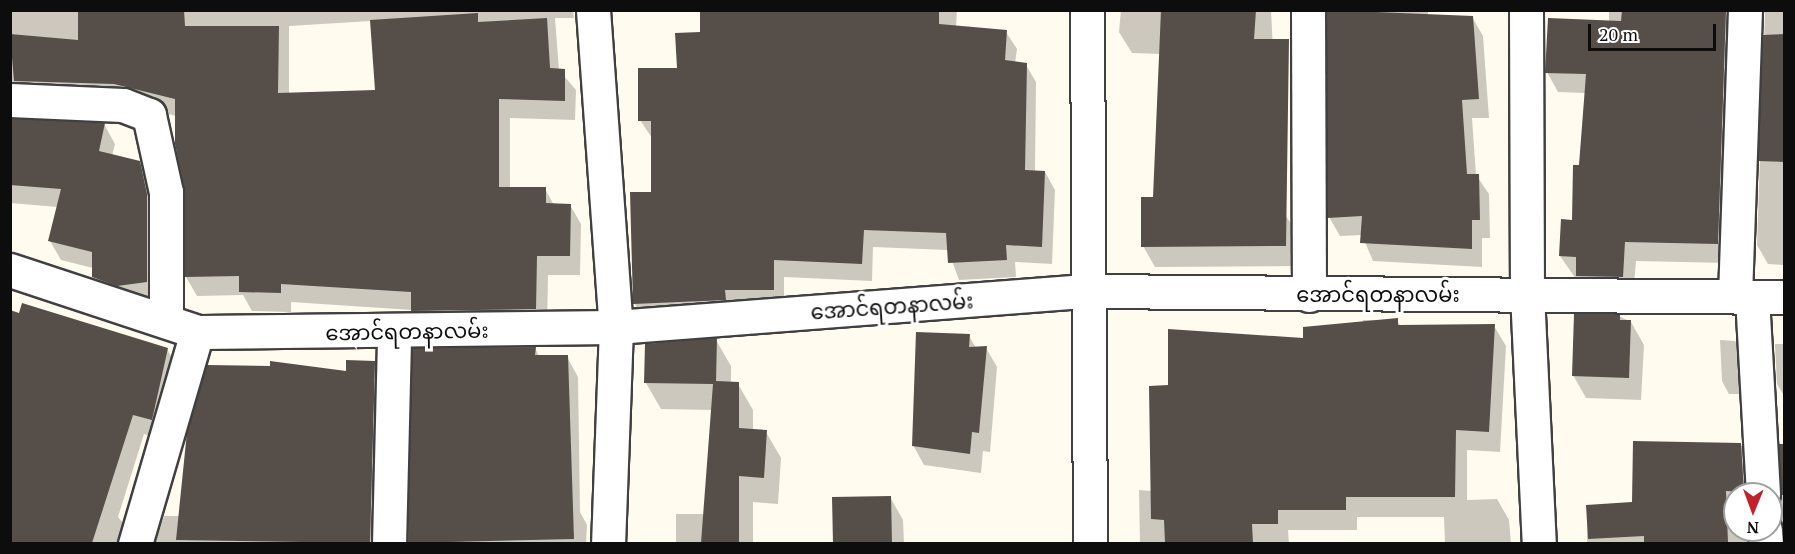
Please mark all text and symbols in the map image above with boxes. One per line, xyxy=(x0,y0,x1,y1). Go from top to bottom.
scale bar xyxy=(1591,12,1718,50)
text: 20 m xyxy=(1599,22,1638,46)
street label: အောင်ရတနာလမ်း xyxy=(1296,281,1460,307)
street label: အောင်ရတနာလမ်း xyxy=(810,288,974,324)
street label: အောင်ရတနာလမ်း xyxy=(325,317,489,345)
north arrow xyxy=(1723,482,1783,542)
text: N xyxy=(1746,517,1759,539)

